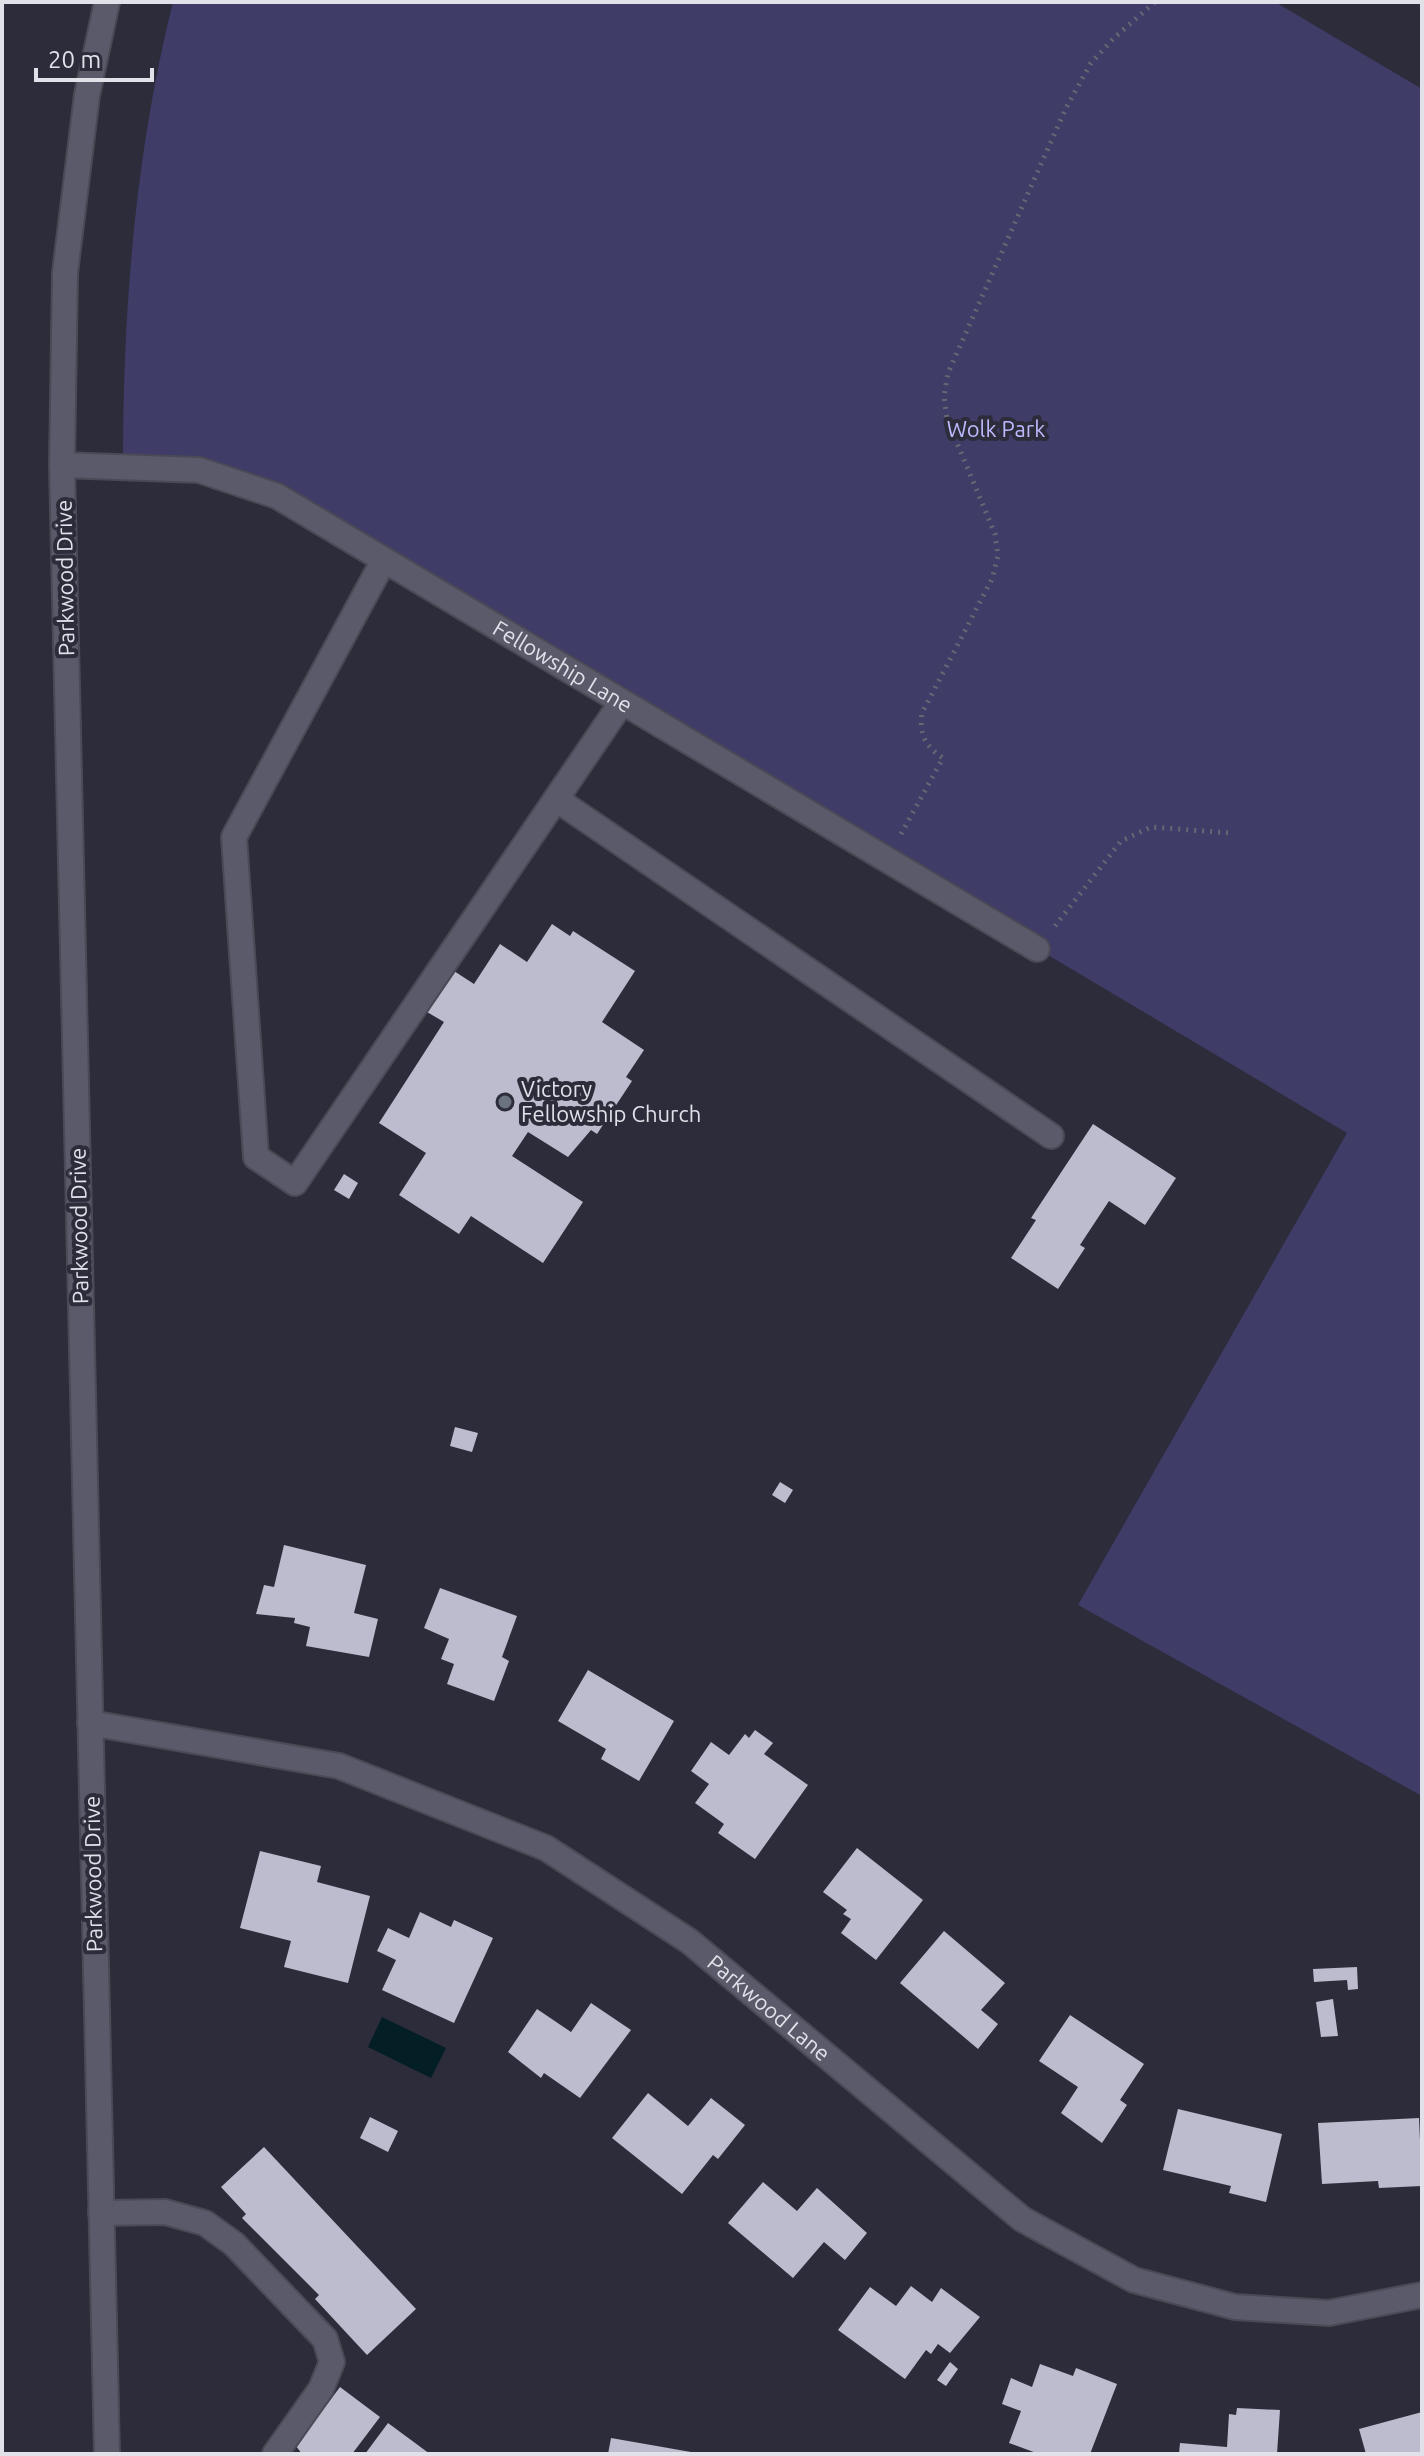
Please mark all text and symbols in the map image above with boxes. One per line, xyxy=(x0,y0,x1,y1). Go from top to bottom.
scale bar xyxy=(36,32,152,82)
text: 20 m xyxy=(48,46,101,73)
park label: Wolk Park xyxy=(947,416,1045,441)
street label: Parkwood Drive xyxy=(51,500,78,656)
street label: Fellowship Lane xyxy=(489,615,637,717)
place label: Victory Fellowship Church xyxy=(521,1076,701,1126)
marker: Victory Fellowship Church xyxy=(496,1093,514,1111)
street label: Parkwood Drive xyxy=(65,1148,92,1304)
street label: Parkwood Drive xyxy=(79,1796,106,1952)
street label: Parkwood Lane xyxy=(703,1949,835,2066)

